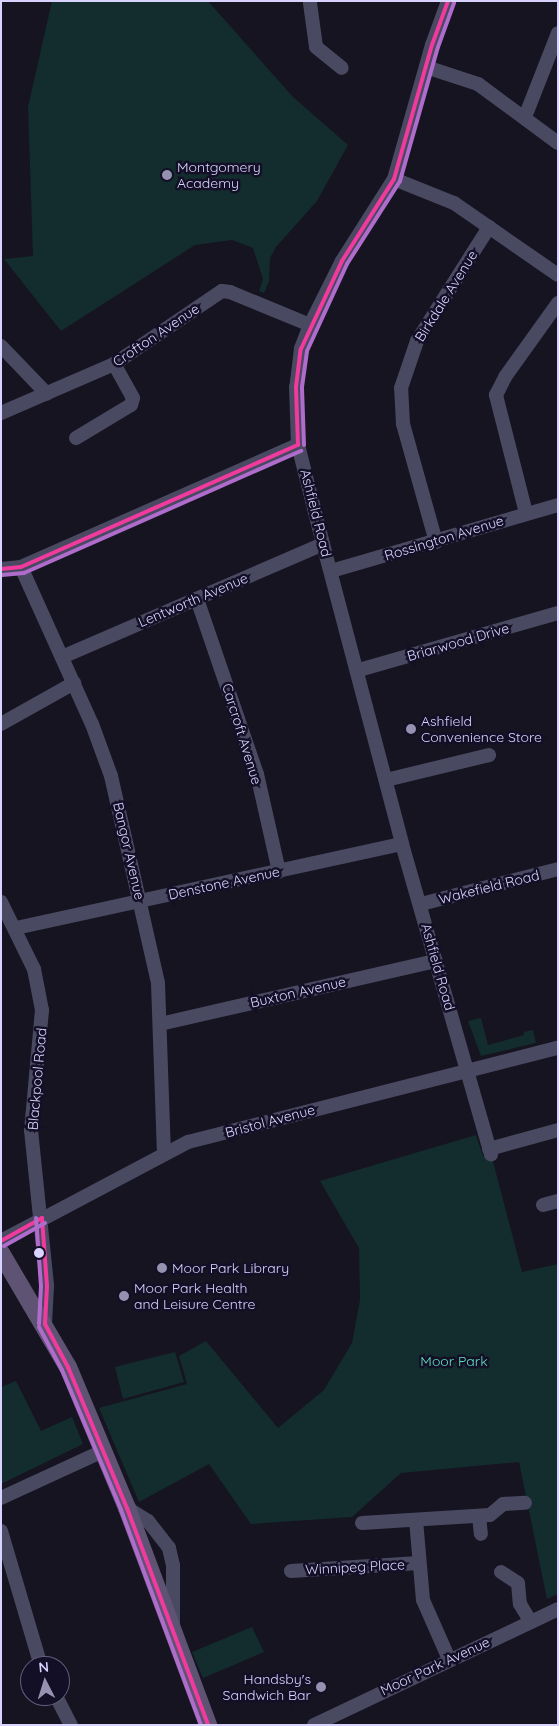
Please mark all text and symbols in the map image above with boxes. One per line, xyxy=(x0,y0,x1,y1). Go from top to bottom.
place label: Montgomery Academy xyxy=(177,159,261,192)
marker: Montgomery Academy xyxy=(161,169,173,181)
street label: Birkdale Avenue xyxy=(411,247,481,345)
street label: Crofton Avenue xyxy=(110,300,202,370)
street label: Ashfield Road xyxy=(297,467,335,559)
street label: Rossington Avenue xyxy=(382,512,506,564)
street label: Lentworth Avenue xyxy=(136,569,250,631)
street label: Briarwood Drive xyxy=(405,619,511,665)
street label: Carcroft Avenue xyxy=(219,681,265,787)
place label: Ashfield Convenience Store xyxy=(421,713,542,746)
marker: Ashfield Convenience Store xyxy=(405,723,417,735)
street label: Bangor Avenue xyxy=(110,801,148,901)
street label: Denstone Avenue xyxy=(167,863,281,903)
street label: Wakefield Road xyxy=(437,866,541,908)
street label: Ashfield Road xyxy=(418,922,458,1012)
street label: Buxton Avenue xyxy=(249,973,347,1011)
street label: Blackpool Road xyxy=(24,1027,50,1131)
street label: Bristol Avenue xyxy=(223,1101,317,1141)
unlabelled marker xyxy=(34,1248,44,1258)
place label: Moor Park Library xyxy=(172,1260,289,1276)
marker: Moor Park Library xyxy=(156,1262,168,1274)
place label: Moor Park Health and Leisure Centre xyxy=(134,1280,255,1312)
marker: Moor Park Health and Leisure Centre xyxy=(118,1290,130,1302)
park label: Moor Park xyxy=(420,1353,488,1369)
street label: Winnipeg Place xyxy=(305,1556,405,1578)
street label: Moor Park Avenue xyxy=(378,1633,492,1699)
north arrow xyxy=(20,1656,70,1706)
text: N xyxy=(38,1658,50,1676)
place label: Handsby's Sandwich Bar xyxy=(223,1671,311,1704)
marker: Handsby's Sandwich Bar xyxy=(315,1681,327,1693)

